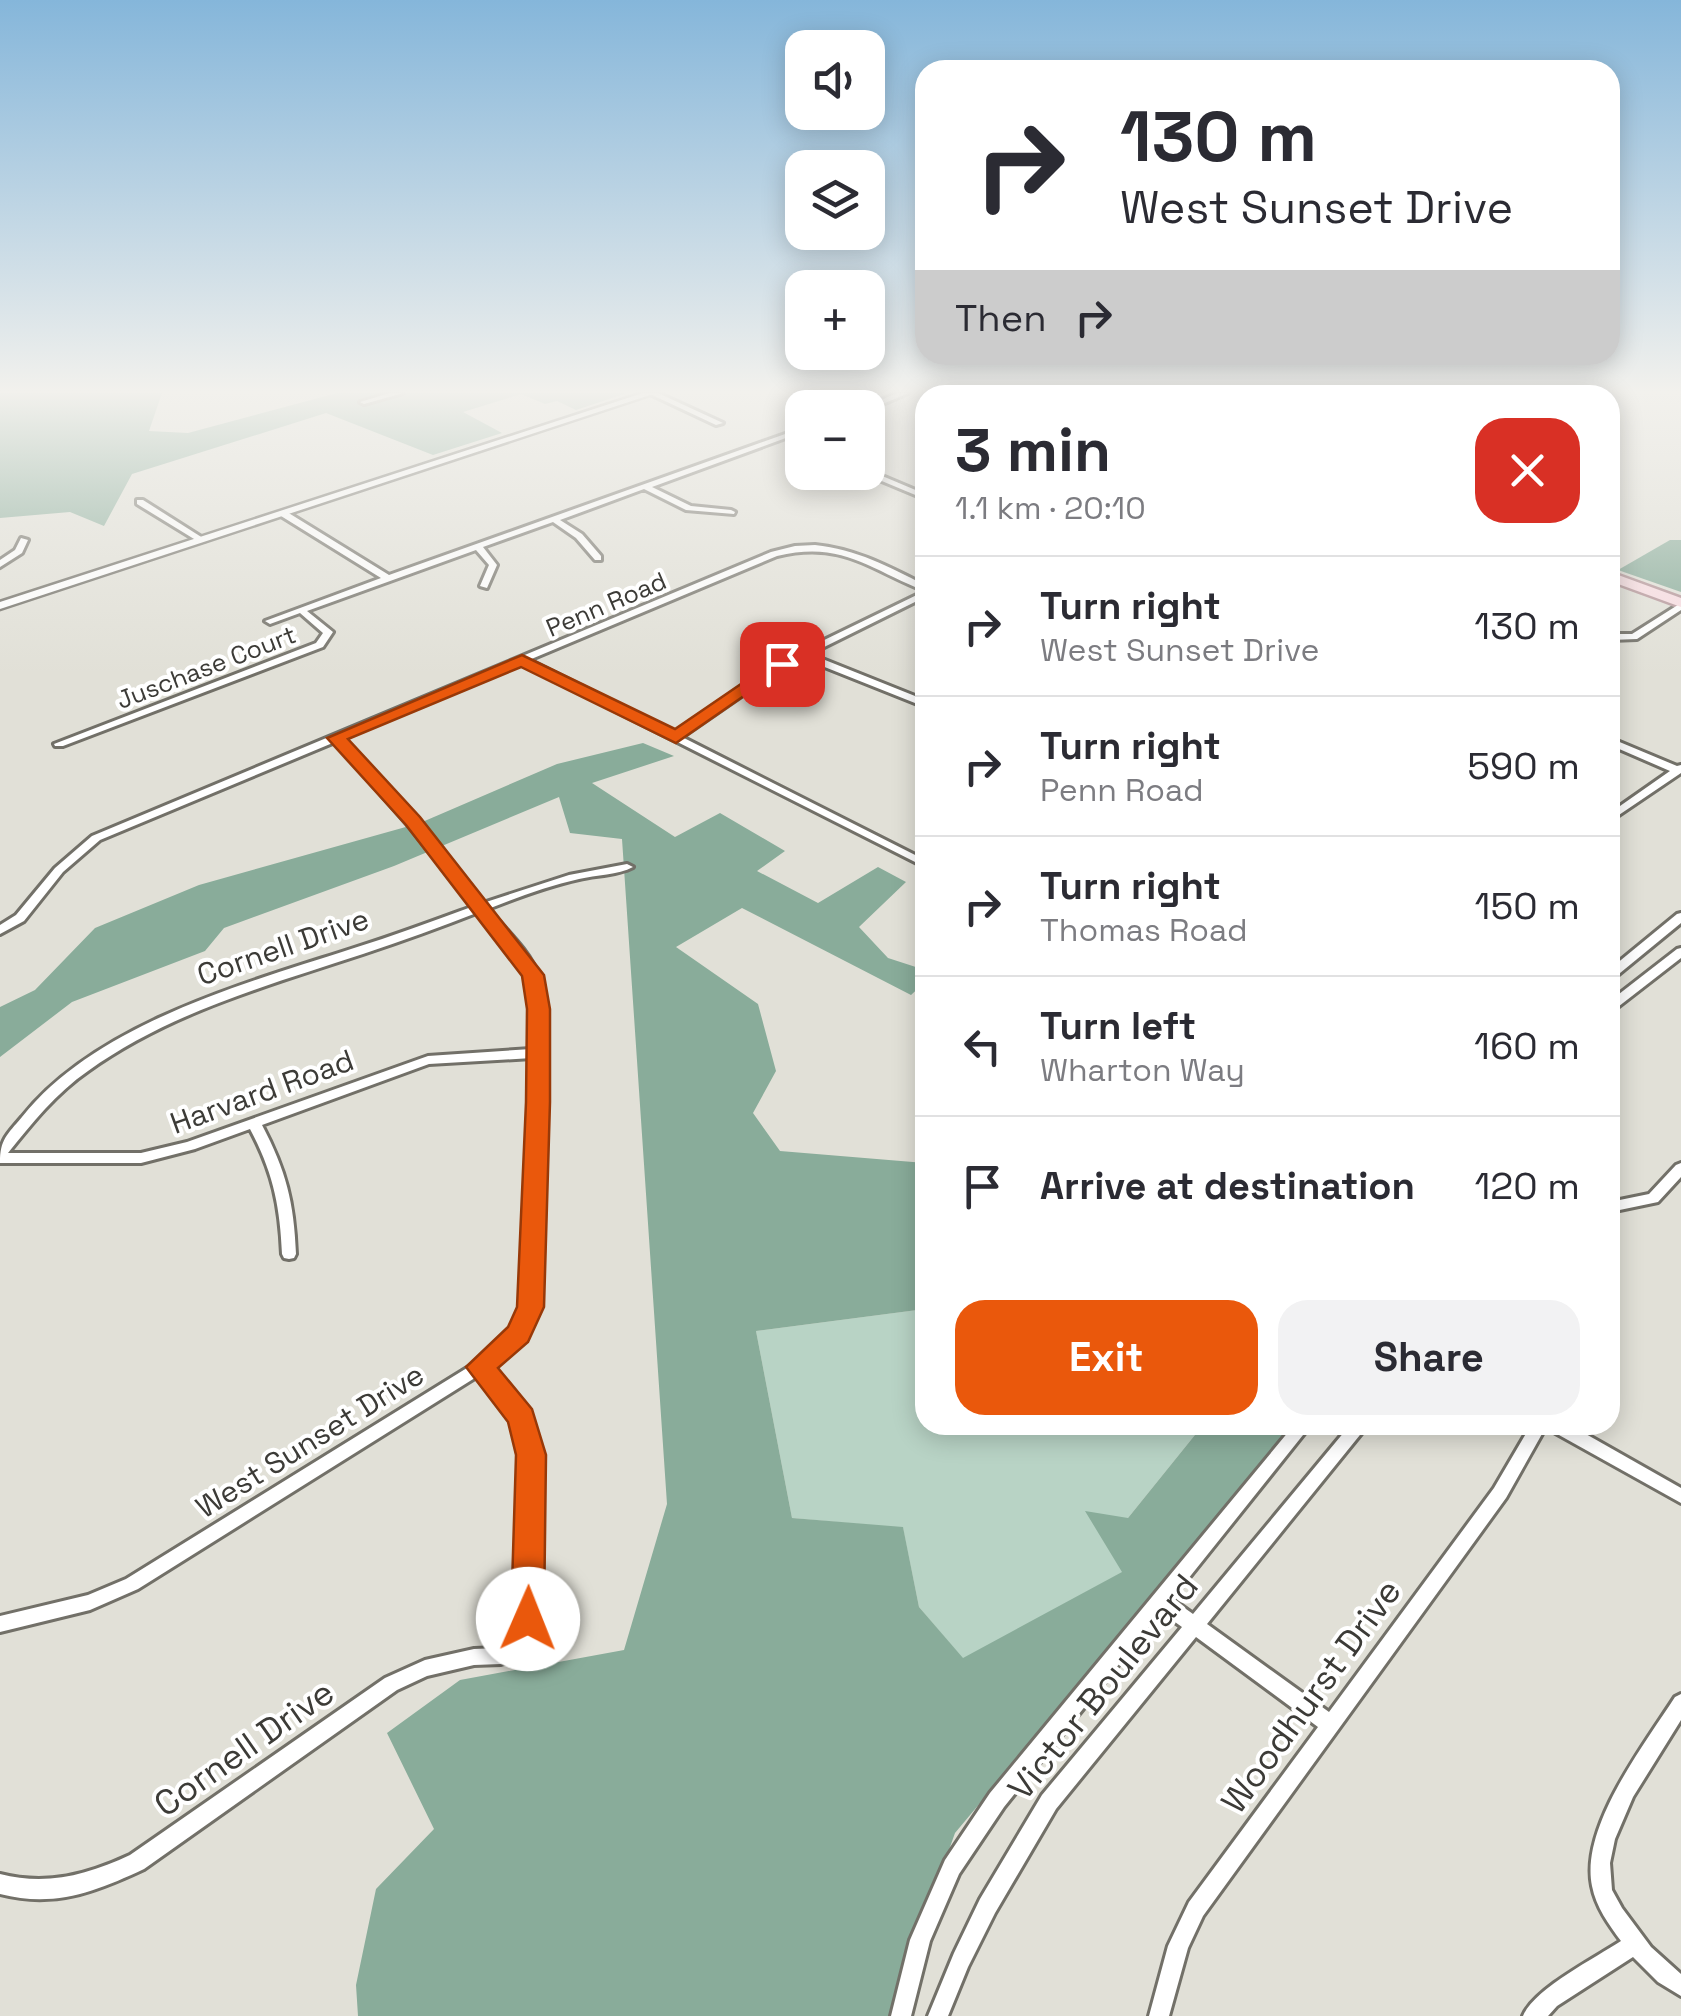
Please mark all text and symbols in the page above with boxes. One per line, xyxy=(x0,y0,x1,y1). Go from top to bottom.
map controls xyxy=(785,30,885,490)
button: sound xyxy=(785,30,885,130)
text: 130 m xyxy=(1120,92,1317,181)
icon: right xyxy=(955,100,1085,230)
button: layers xyxy=(785,150,885,250)
text: West Sunset Drive xyxy=(1120,179,1513,236)
button: + xyxy=(785,270,885,370)
icon: right xyxy=(1066,290,1121,345)
text: Then xyxy=(955,294,1046,342)
button: − xyxy=(785,390,885,490)
text: 3 min xyxy=(955,412,1111,489)
button: close xyxy=(1475,418,1580,523)
text: 1.1 km · 20:10 xyxy=(955,488,1146,528)
street label: Penn Road xyxy=(541,564,671,644)
text: Turn right xyxy=(1040,582,1221,630)
icon: right xyxy=(955,599,1010,654)
text: 130 m xyxy=(1474,602,1580,650)
street label: Juschase Court xyxy=(112,618,300,716)
pin xyxy=(740,622,825,707)
text: West Sunset Drive xyxy=(1040,630,1320,670)
icon: arrive xyxy=(755,637,810,692)
text: Turn right xyxy=(1040,722,1221,770)
icon: right xyxy=(955,739,1010,794)
text: 590 m xyxy=(1467,742,1580,790)
text: Penn Road xyxy=(1040,770,1204,810)
text: Turn right xyxy=(1040,862,1221,910)
icon: right xyxy=(955,879,1010,934)
text: 150 m xyxy=(1475,882,1580,930)
street label: Cornell Drive xyxy=(192,899,374,994)
text: Thomas Road xyxy=(1040,910,1248,950)
text: Turn left xyxy=(1040,1002,1196,1050)
icon: left xyxy=(955,1019,1010,1074)
text: 160 m xyxy=(1474,1022,1580,1070)
street label: Harvard Road xyxy=(165,1040,359,1143)
text: Wharton Way xyxy=(1040,1050,1245,1090)
icon: arrive xyxy=(955,1159,1010,1214)
text: Arrive at destination xyxy=(1040,1162,1415,1210)
text: 120 m xyxy=(1474,1162,1580,1210)
button: Exit xyxy=(955,1300,1258,1415)
button: Share xyxy=(1278,1300,1580,1415)
street label: West Sunset Drive xyxy=(188,1355,431,1527)
street label: Victor Boulevard xyxy=(998,1565,1208,1809)
position arrow xyxy=(476,1567,580,1671)
street label: Woodhurst Drive xyxy=(1211,1570,1411,1822)
street label: Cornell Drive xyxy=(146,1670,342,1826)

